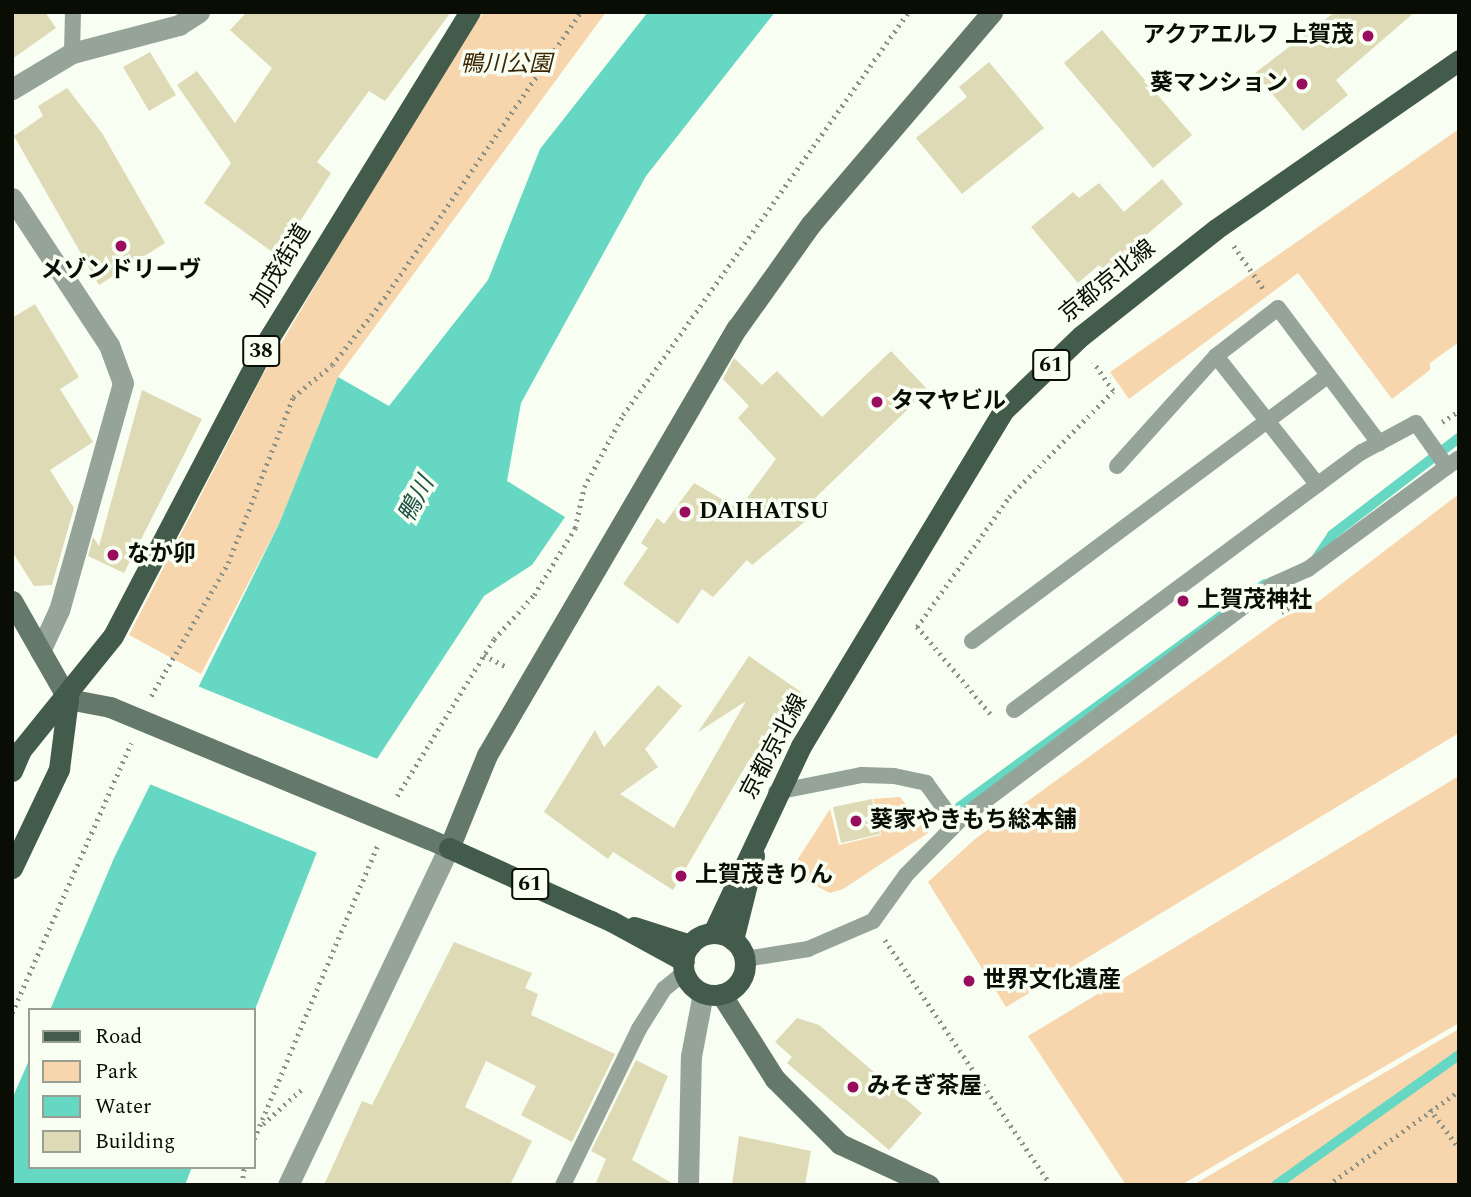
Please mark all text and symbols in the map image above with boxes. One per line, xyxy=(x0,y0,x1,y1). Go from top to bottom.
place label: アクアエルフ 上賀茂 xyxy=(1141,22,1354,50)
marker: アクアエルフ 上賀茂 xyxy=(1360,28,1376,44)
park label: 鴨川公園 xyxy=(460,51,552,79)
place label: 葵マンション xyxy=(1150,70,1288,98)
marker: 葵マンション xyxy=(1294,76,1310,92)
street label: 加茂街道 xyxy=(246,219,318,313)
street label: 京都京北線 xyxy=(1055,235,1161,329)
marker: メゾンドリーヴ xyxy=(113,238,129,254)
place label: メゾンドリーヴ xyxy=(41,257,201,285)
road number: 38 xyxy=(242,334,280,368)
road number: 61 xyxy=(1032,348,1070,382)
place label: タマヤビル xyxy=(891,388,1006,416)
marker: タマヤビル xyxy=(869,394,885,410)
water label: 鴨川 xyxy=(393,472,441,528)
place label: DAIHATSU xyxy=(699,498,829,526)
marker: DAIHATSU xyxy=(677,504,693,520)
place label: なか卯 xyxy=(127,541,196,569)
marker: なか卯 xyxy=(105,547,121,563)
place label: 上賀茂神社 xyxy=(1197,587,1312,615)
marker: 上賀茂神社 xyxy=(1175,593,1191,609)
street label: 京都京北線 xyxy=(736,690,814,804)
place label: 葵家やきもち総本舗 xyxy=(870,807,1077,835)
marker: 葵家やきもち総本舗 xyxy=(848,813,864,829)
place label: 上賀茂きりん xyxy=(695,862,833,890)
road number: 61 xyxy=(511,866,549,902)
marker: 上賀茂きりん xyxy=(673,868,689,884)
place label: 世界文化遺産 xyxy=(983,967,1121,995)
marker: 世界文化遺産 xyxy=(961,973,977,989)
legend xyxy=(28,1008,256,1169)
text: Road xyxy=(95,1021,142,1053)
text: Park xyxy=(95,1056,138,1088)
place label: みそぎ茶屋 xyxy=(867,1073,982,1101)
marker: みそぎ茶屋 xyxy=(845,1079,861,1095)
text: Water xyxy=(95,1091,151,1123)
text: Building xyxy=(95,1126,175,1158)

